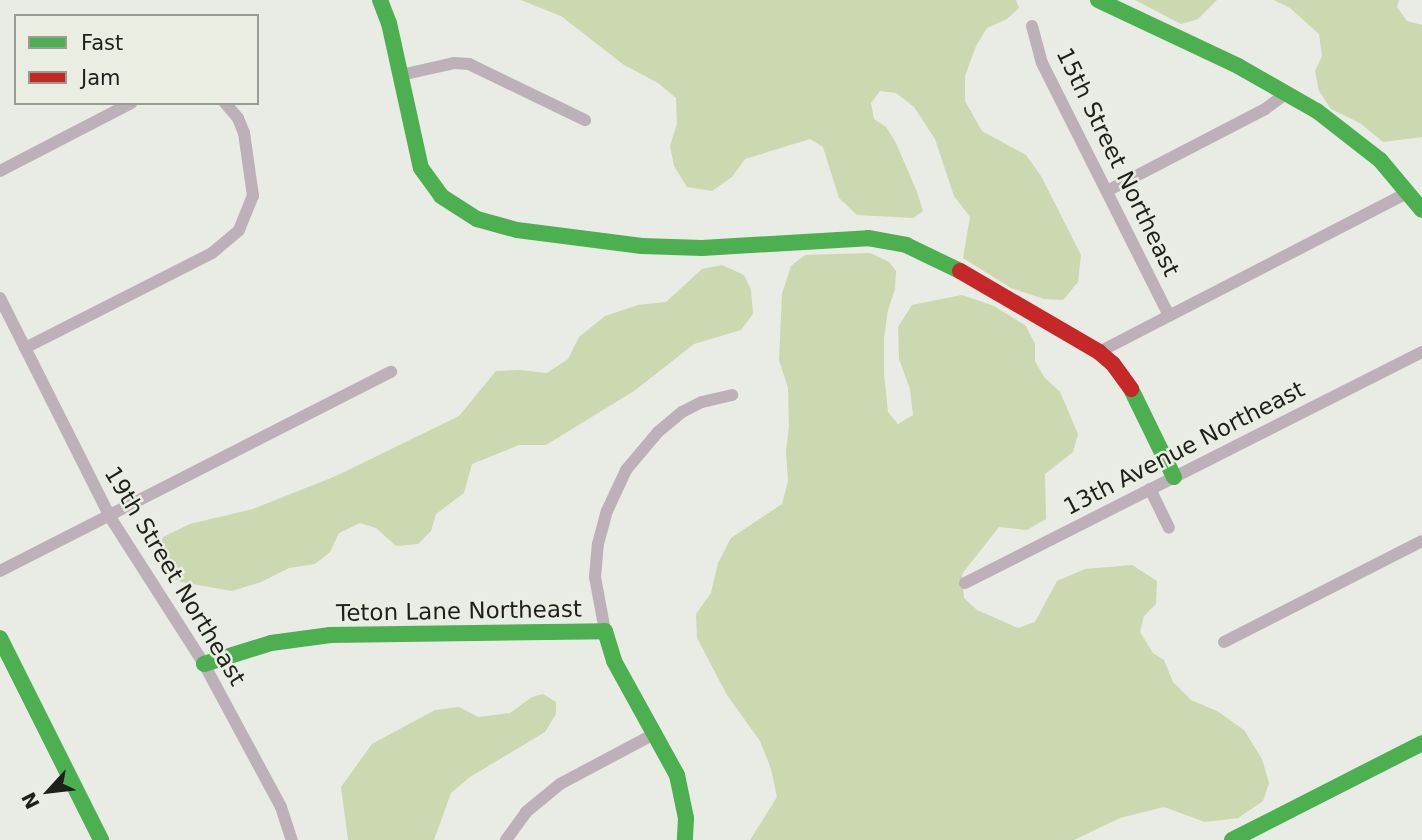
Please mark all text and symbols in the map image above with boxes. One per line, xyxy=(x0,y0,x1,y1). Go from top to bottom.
legend xyxy=(14,14,259,105)
text: Fast xyxy=(81,31,123,55)
street label: 15th Street Northeast xyxy=(1051,43,1185,281)
text: Jam xyxy=(81,66,121,90)
street label: 13th Avenue Northeast xyxy=(1059,375,1309,521)
street label: 19th Street Northeast xyxy=(99,461,251,691)
street label: Teton Lane Northeast xyxy=(336,595,582,627)
north arrow xyxy=(14,756,84,826)
text: N xyxy=(17,788,44,813)

